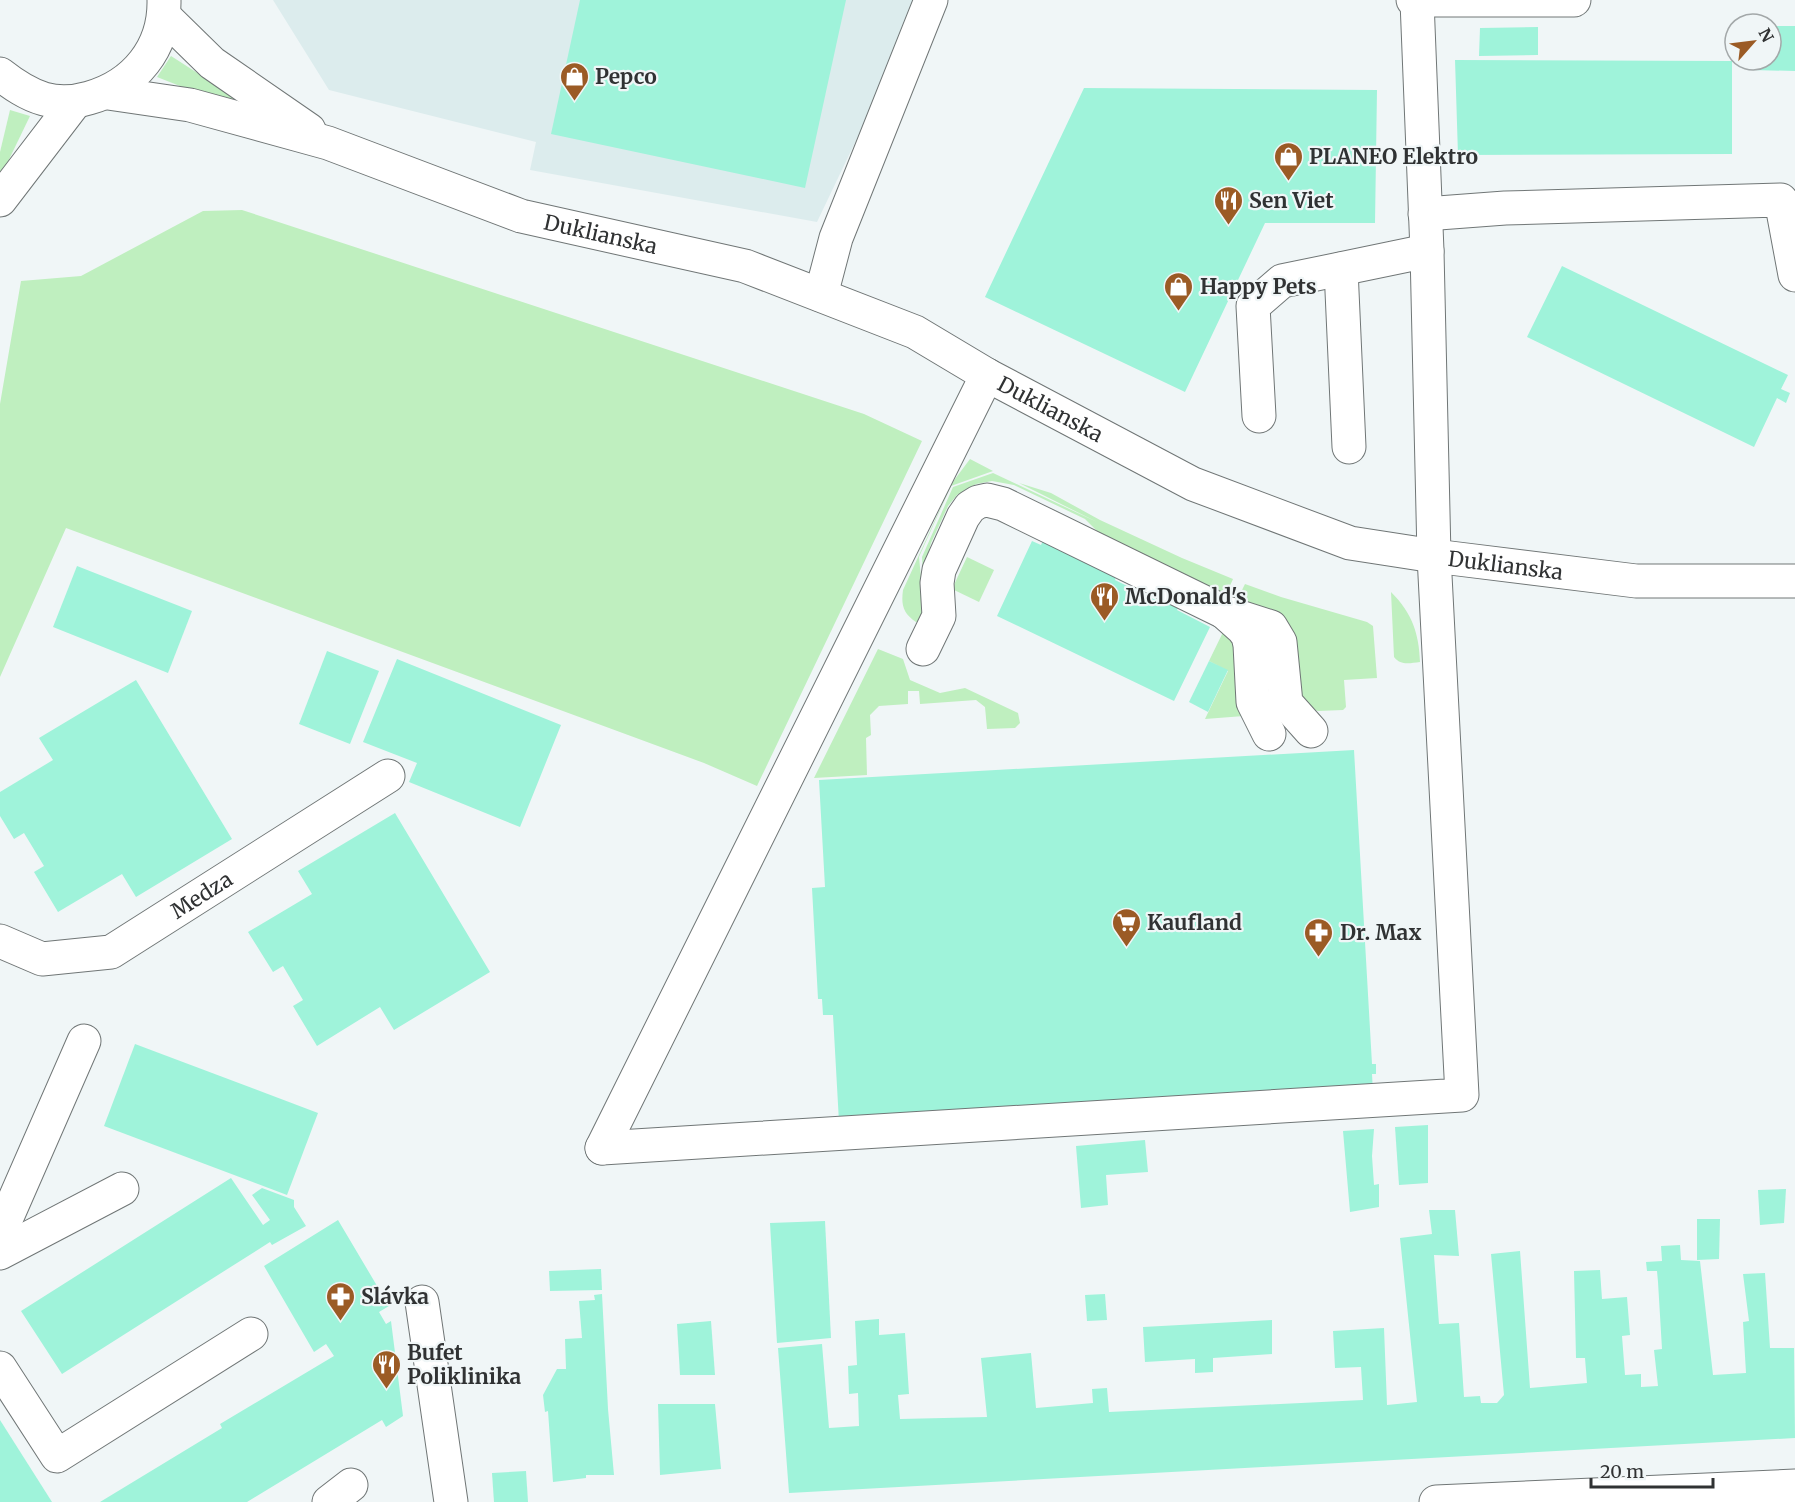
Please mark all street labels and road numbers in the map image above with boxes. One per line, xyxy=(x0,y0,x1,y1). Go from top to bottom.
street label: Duklianska xyxy=(541,208,660,260)
street label: Duklianska xyxy=(993,370,1108,448)
street label: Duklianska xyxy=(1447,544,1565,585)
street label: Medza xyxy=(165,865,237,924)

